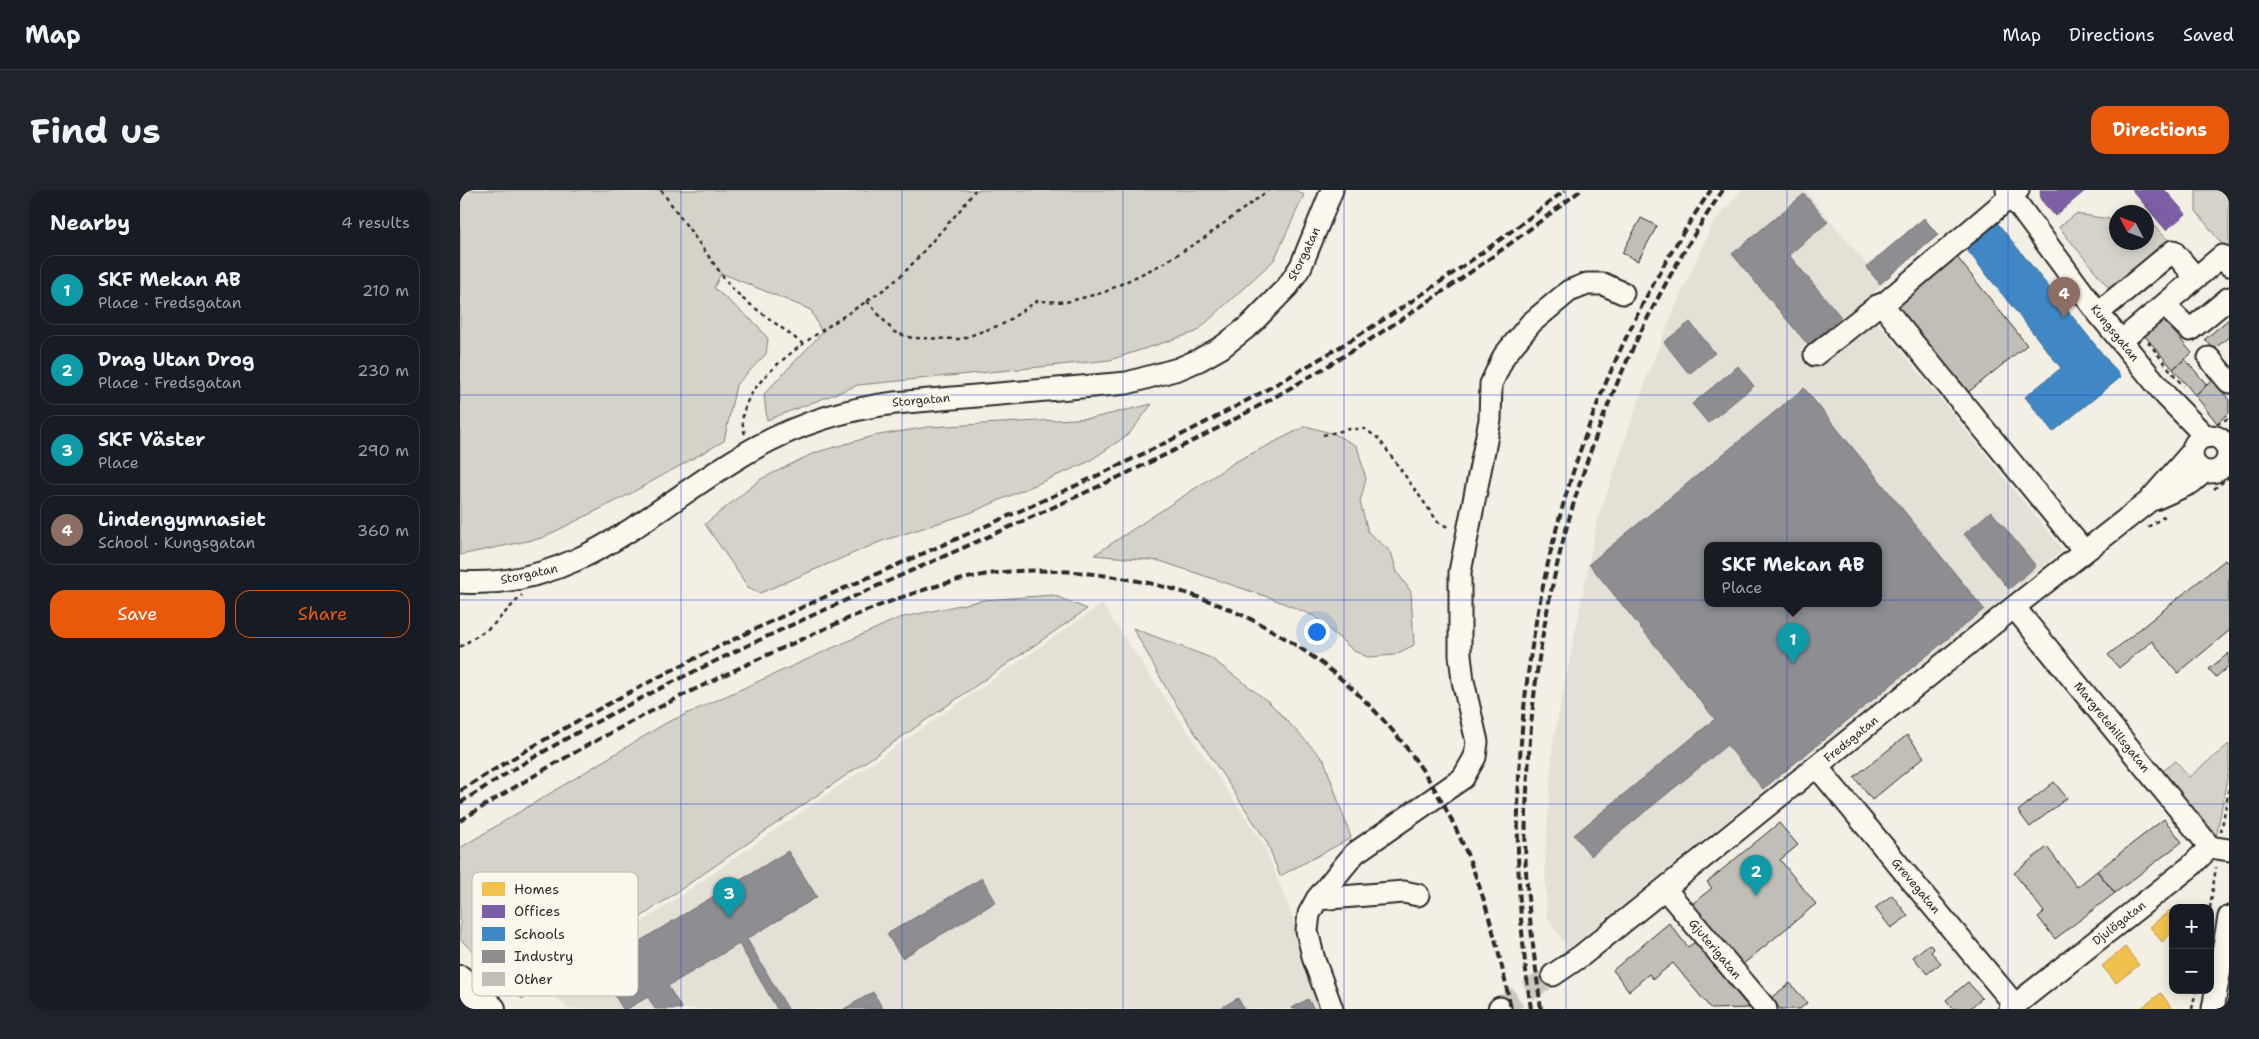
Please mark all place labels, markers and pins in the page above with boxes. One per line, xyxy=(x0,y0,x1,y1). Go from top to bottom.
pin: 4 xyxy=(2048,277,2080,318)
pin: 1 xyxy=(1777,623,1809,664)
pin: 2 xyxy=(1740,855,1772,896)
pin: 3 xyxy=(713,877,745,918)

